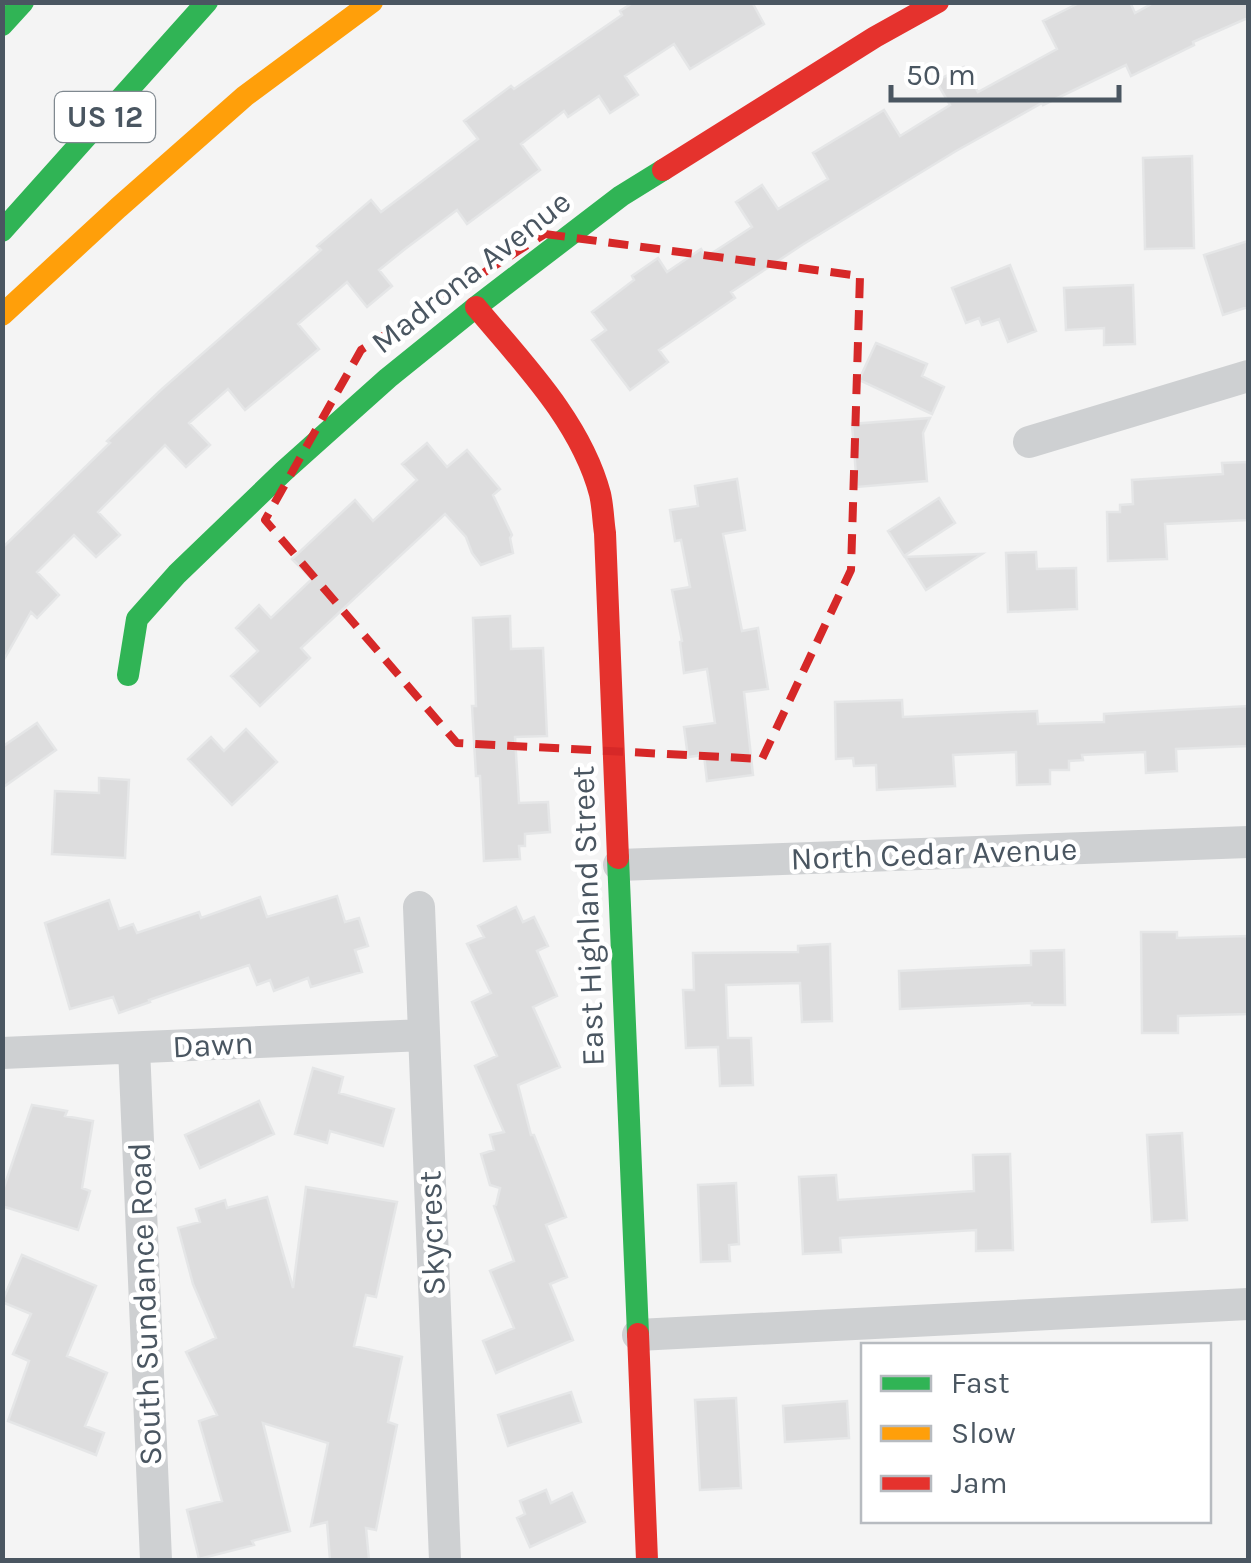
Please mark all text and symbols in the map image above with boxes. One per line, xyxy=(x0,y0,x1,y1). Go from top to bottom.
scale bar xyxy=(891,40,1118,102)
text: 50 m xyxy=(906,57,976,93)
road number: US 12 xyxy=(55,92,155,142)
street label: Madrona Avenue xyxy=(364,183,578,361)
street label: East Highland Street xyxy=(564,765,612,1067)
street label: North Cedar Avenue xyxy=(790,831,1078,877)
street label: Dawn xyxy=(171,1024,255,1066)
street label: South Sundance Road xyxy=(121,1142,169,1466)
street label: Skycrest xyxy=(411,1170,453,1296)
legend xyxy=(861,1343,1211,1523)
text: Fast xyxy=(951,1365,1010,1401)
text: Slow xyxy=(951,1415,1016,1451)
text: Jam xyxy=(951,1465,1008,1501)

